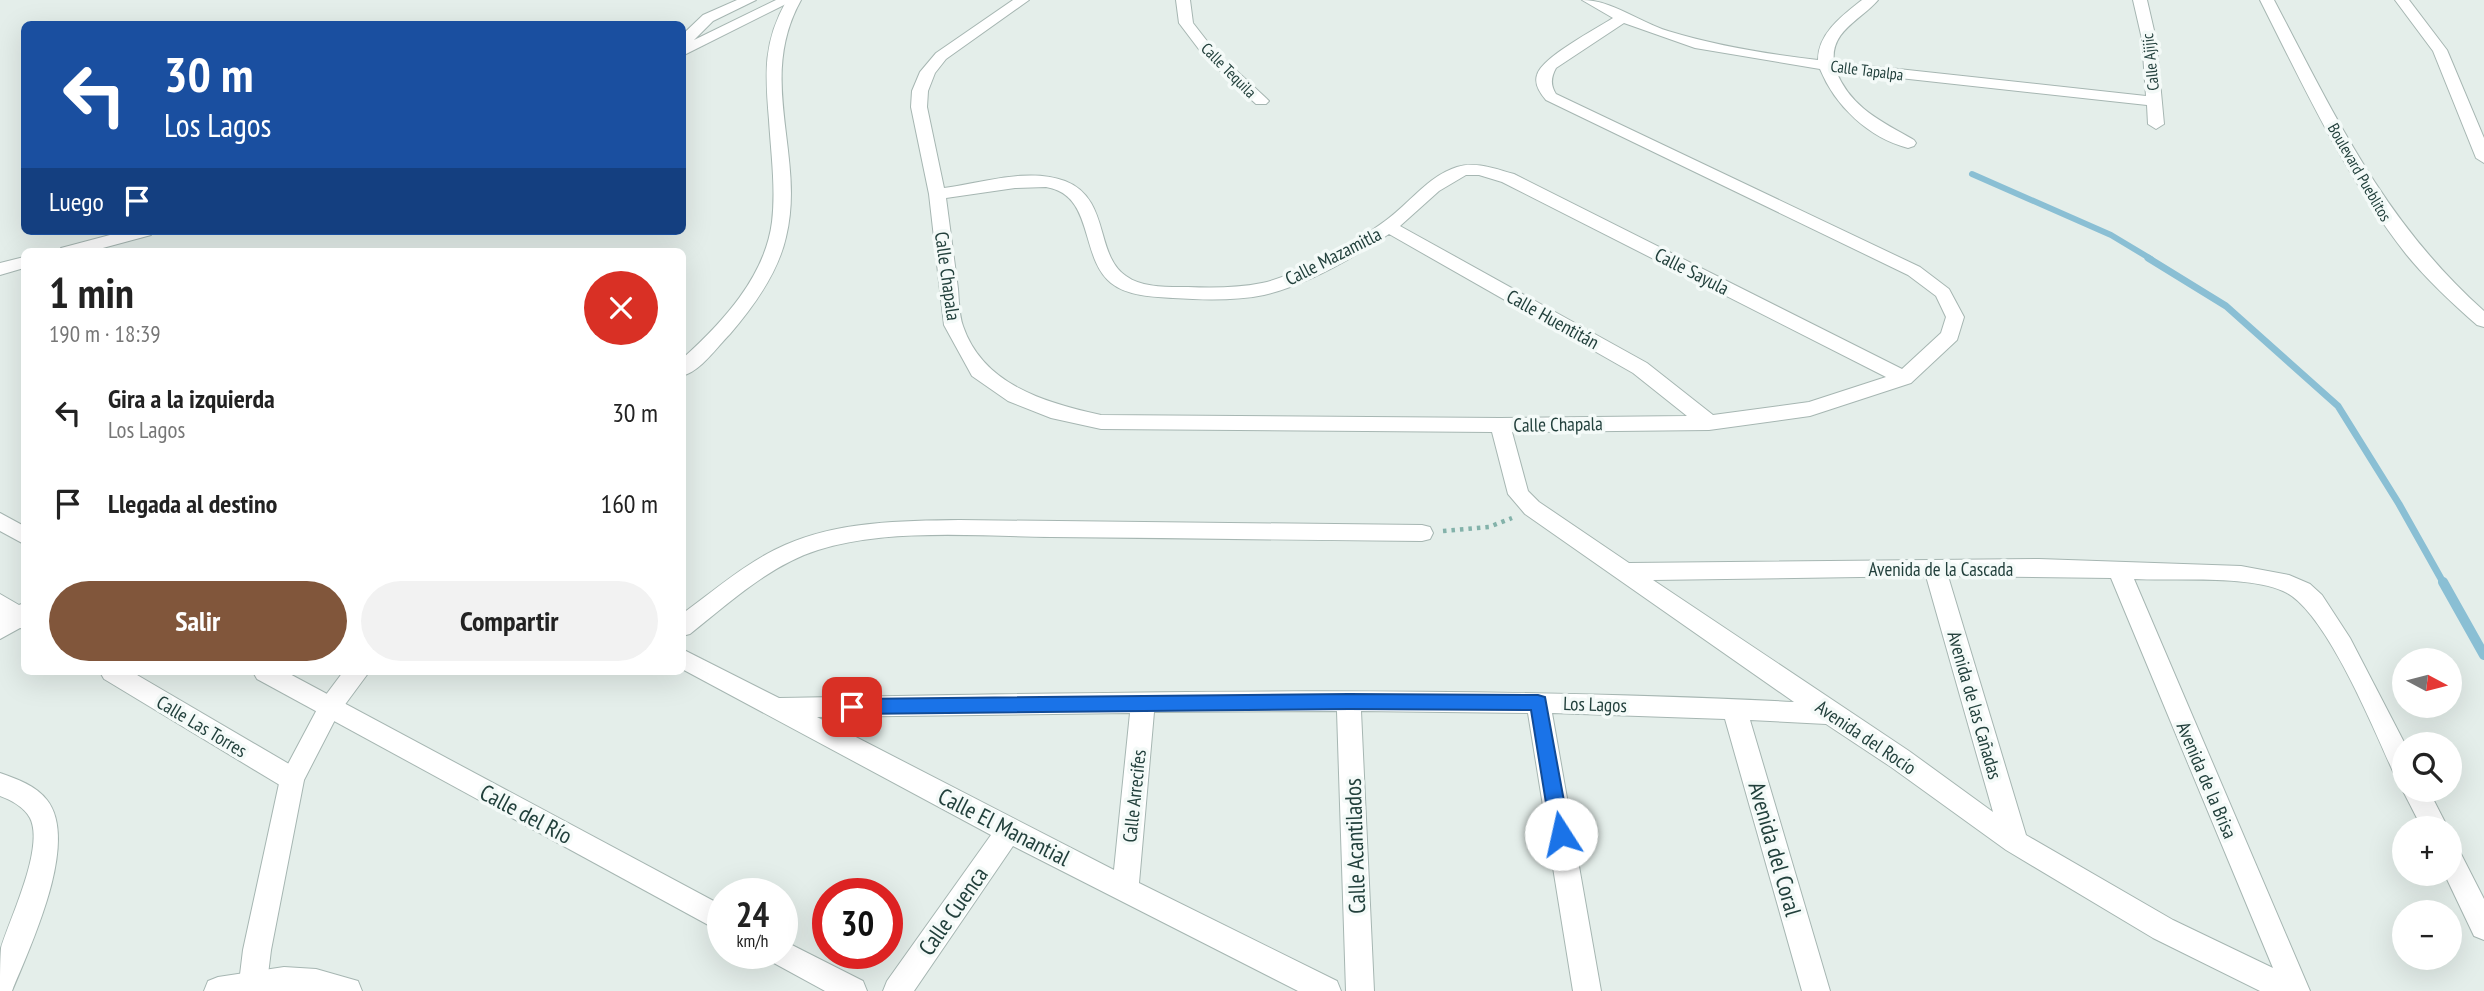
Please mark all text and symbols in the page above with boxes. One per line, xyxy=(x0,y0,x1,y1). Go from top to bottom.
street label: Calle Ajijic xyxy=(2137,32,2163,92)
street label: Calle Tequila xyxy=(1197,38,1261,102)
text: 30 m xyxy=(164,42,253,106)
icon: left xyxy=(49,49,140,140)
street label: Calle Tapalpa xyxy=(1829,56,1905,84)
text: Los Lagos xyxy=(164,104,271,146)
street label: Boulevard Pueblitos xyxy=(2324,119,2396,225)
icon: arrive xyxy=(118,182,156,220)
text: Luego xyxy=(49,185,104,218)
street label: Calle Mazamitla xyxy=(1281,222,1385,290)
street label: Calle Chapala xyxy=(930,230,966,322)
street label: Calle Sayula xyxy=(1651,242,1733,300)
text: 1 min xyxy=(49,265,134,320)
button: close xyxy=(584,271,658,345)
street label: Calle Huentitán xyxy=(1503,284,1603,354)
text: 190 m · 18:39 xyxy=(49,319,161,348)
text: Gira a la izquierda xyxy=(108,382,275,415)
icon: left xyxy=(49,394,87,432)
text: 30 m xyxy=(612,396,658,429)
street label: Calle Chapala xyxy=(1513,411,1603,437)
text: Los Lagos xyxy=(108,415,185,444)
icon: arrive xyxy=(49,485,87,523)
text: Llegada al destino xyxy=(108,487,277,520)
text: 160 m xyxy=(600,487,658,520)
street label: Avenida de la Cascada xyxy=(1869,557,2013,581)
button: Salir xyxy=(49,581,347,661)
button: Compartir xyxy=(361,581,658,661)
street label: Avenida de las Cañadas xyxy=(1942,628,2008,782)
north arrow xyxy=(2392,648,2462,718)
map controls xyxy=(2392,648,2462,970)
pin xyxy=(822,677,882,737)
icon: arrive xyxy=(833,688,871,726)
street label: Calle Las Torres xyxy=(152,690,252,762)
street label: Los Lagos xyxy=(1563,691,1627,717)
street label: Avenida del Rocío xyxy=(1811,695,1921,779)
street label: Avenida de la Brisa xyxy=(2172,718,2242,842)
button: search xyxy=(2392,732,2462,802)
street label: Calle Arrecifes xyxy=(1117,748,1151,844)
street label: Calle del Río xyxy=(475,777,577,850)
street label: Calle Acantilados xyxy=(1338,778,1371,914)
street label: Avenida del Coral xyxy=(1743,778,1809,920)
street label: Calle El Manantial xyxy=(934,781,1075,872)
position arrow xyxy=(1524,797,1598,871)
button: + xyxy=(2392,816,2462,886)
street label: Calle Cuenca xyxy=(912,861,994,961)
speed limit sign: 30 xyxy=(812,878,903,969)
text: 24 xyxy=(736,891,769,937)
button: − xyxy=(2392,900,2462,970)
text: km/h xyxy=(737,929,768,952)

